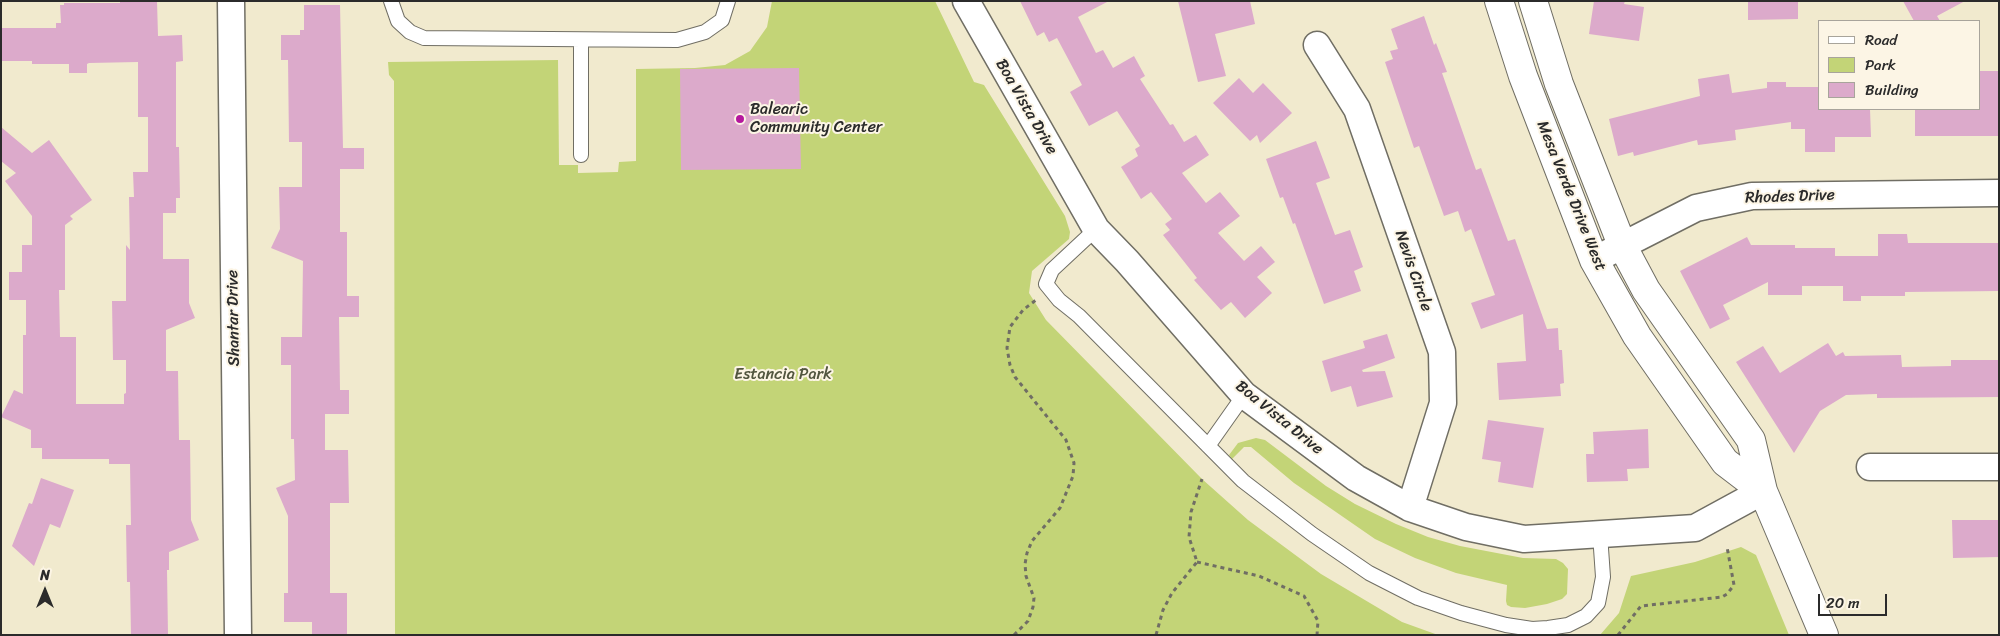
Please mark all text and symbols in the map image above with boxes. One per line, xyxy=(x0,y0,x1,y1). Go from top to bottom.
legend xyxy=(1818,20,1980,110)
text: Road xyxy=(1865,27,1897,53)
text: Park xyxy=(1865,52,1896,78)
street label: Boa Vista Drive xyxy=(991,56,1061,158)
text: Building xyxy=(1865,77,1919,103)
place label: Balearic Community Center xyxy=(750,100,882,138)
marker: Balearic Community Center xyxy=(734,113,746,125)
street label: Mesa Verde Drive West xyxy=(1532,118,1610,274)
street label: Rhodes Drive xyxy=(1745,186,1835,208)
street label: Nevis Circle xyxy=(1390,228,1436,314)
street label: Shantar Drive xyxy=(224,270,244,366)
park label: Estancia Park xyxy=(734,365,832,385)
street label: Boa Vista Drive xyxy=(1231,377,1327,459)
text: N xyxy=(40,563,50,588)
north arrow xyxy=(20,566,70,616)
scale bar xyxy=(1820,584,1889,616)
text: 20 m xyxy=(1826,590,1860,616)

